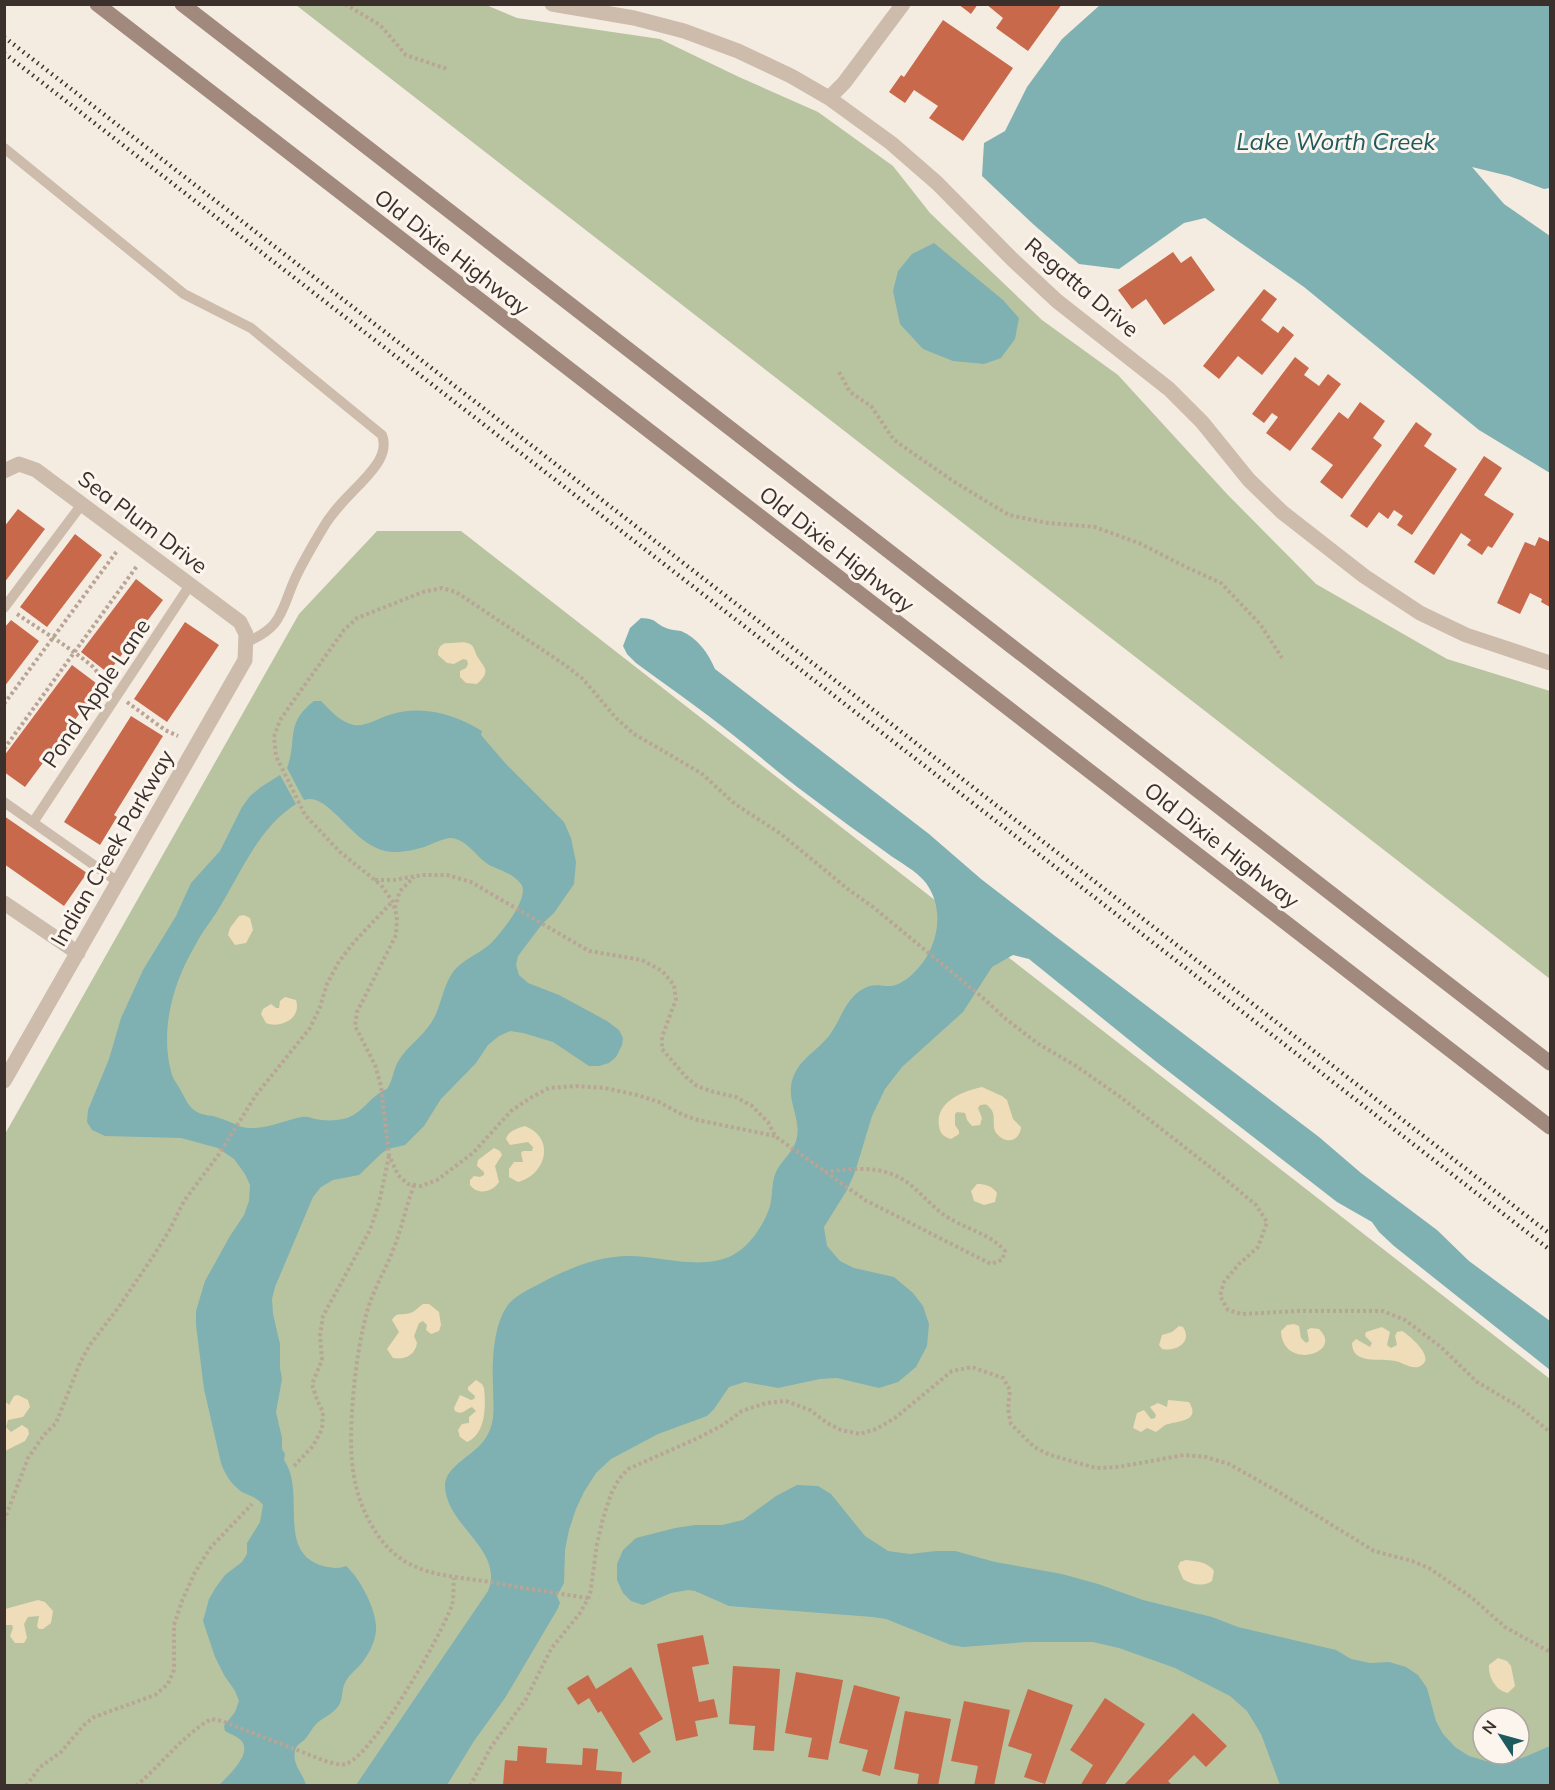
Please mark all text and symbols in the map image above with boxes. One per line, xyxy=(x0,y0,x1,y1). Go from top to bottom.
water label: Lake Worth Creek xyxy=(1236,126,1436,156)
street label: Old Dixie Highway xyxy=(369,183,535,322)
street label: Regatta Drive xyxy=(1019,231,1145,343)
street label: Sea Plum Drive xyxy=(73,464,213,580)
street label: Old Dixie Highway xyxy=(754,480,920,619)
street label: Pond Apple Lane xyxy=(36,613,156,773)
street label: Indian Creek Parkway xyxy=(44,744,180,951)
street label: Old Dixie Highway xyxy=(1139,776,1305,915)
north arrow xyxy=(1471,1706,1531,1766)
text: N xyxy=(1477,1716,1501,1738)

